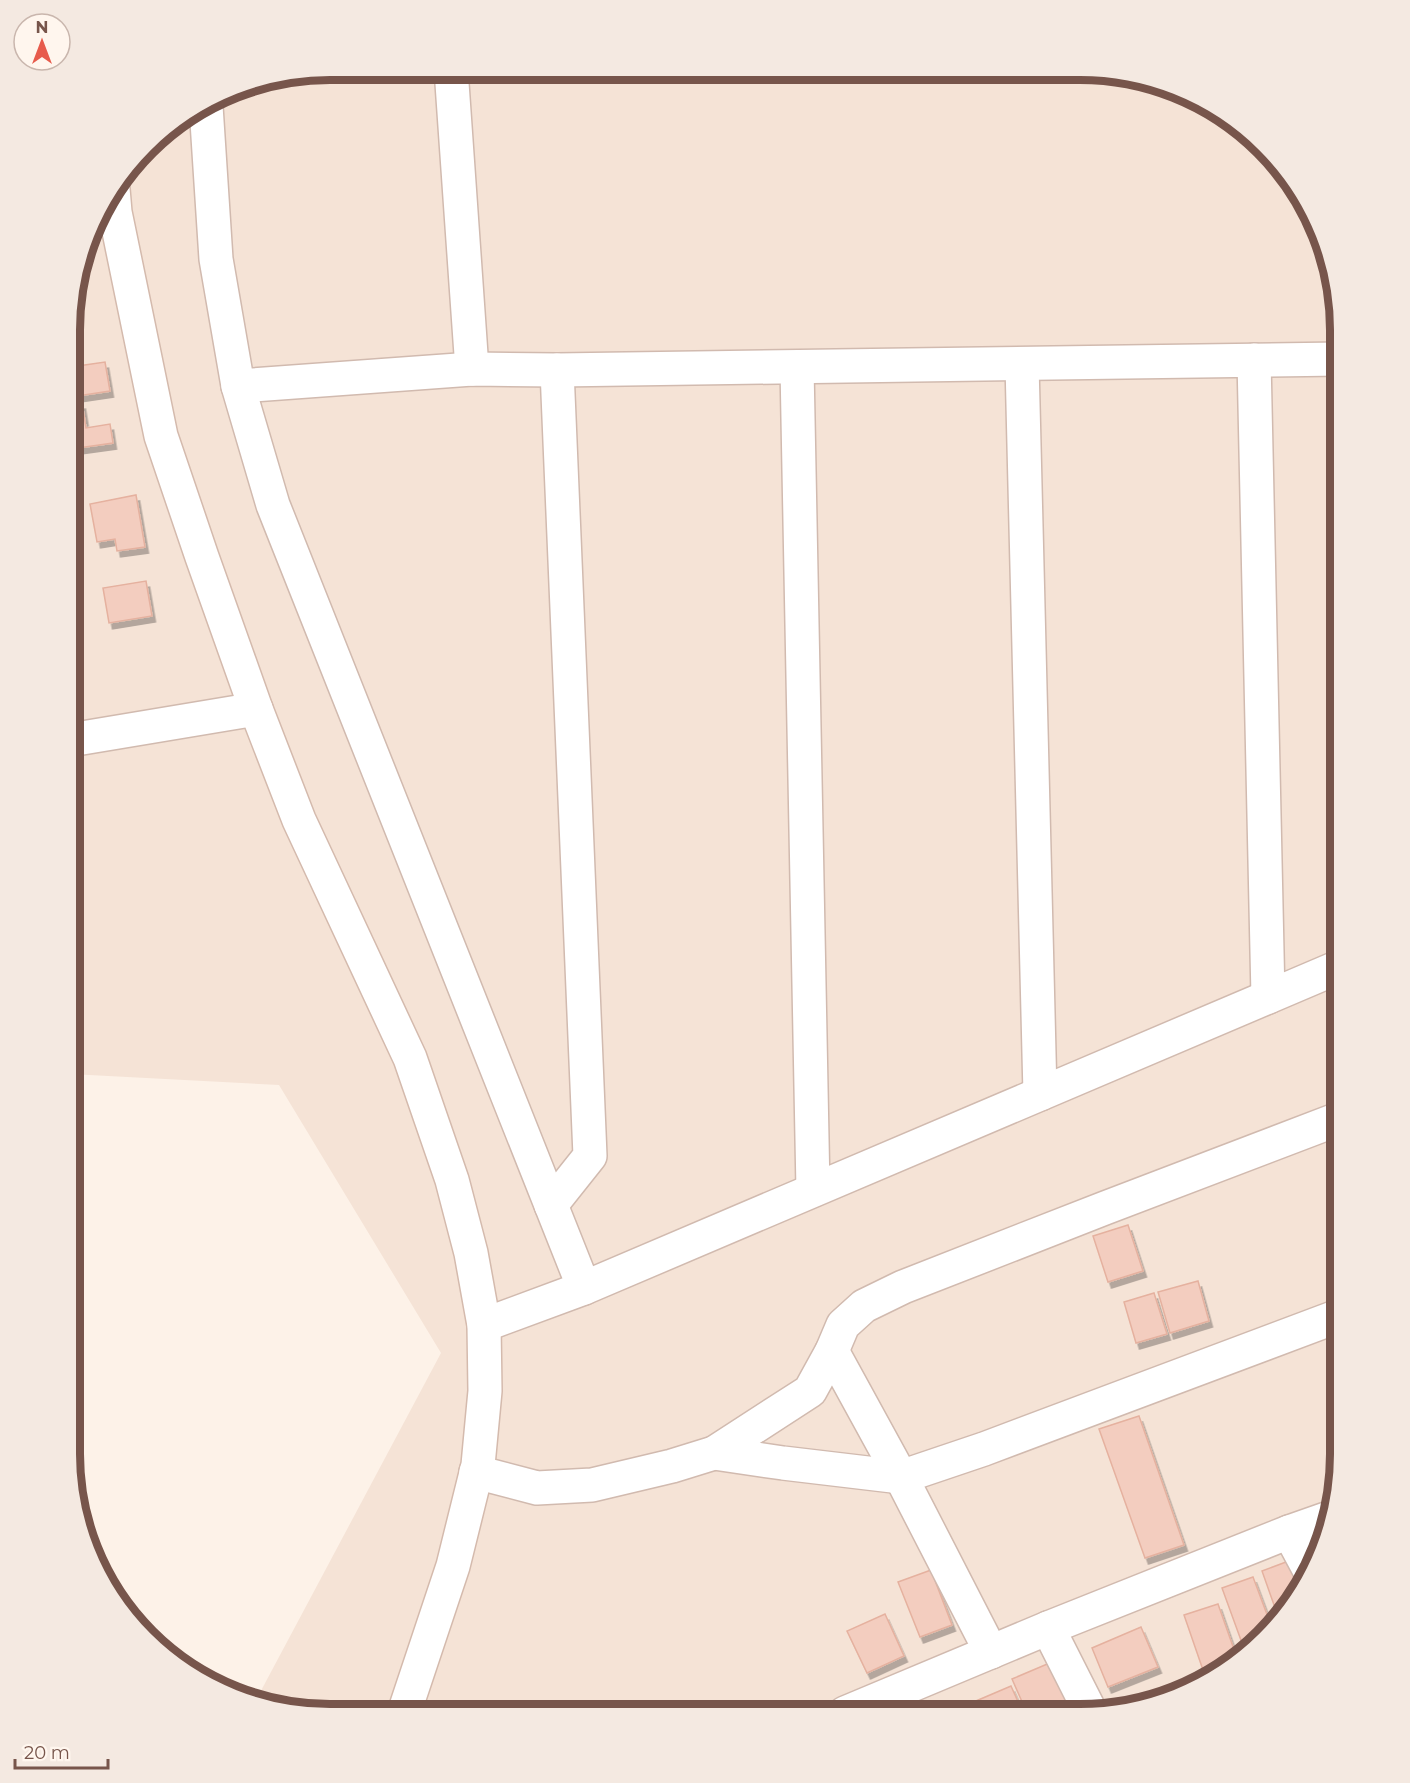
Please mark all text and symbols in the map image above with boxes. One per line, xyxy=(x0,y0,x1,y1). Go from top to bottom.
north arrow xyxy=(12,12,72,72)
text: N xyxy=(36,18,48,37)
scale bar xyxy=(15,1732,108,1770)
text: 20 m xyxy=(24,1742,70,1764)

